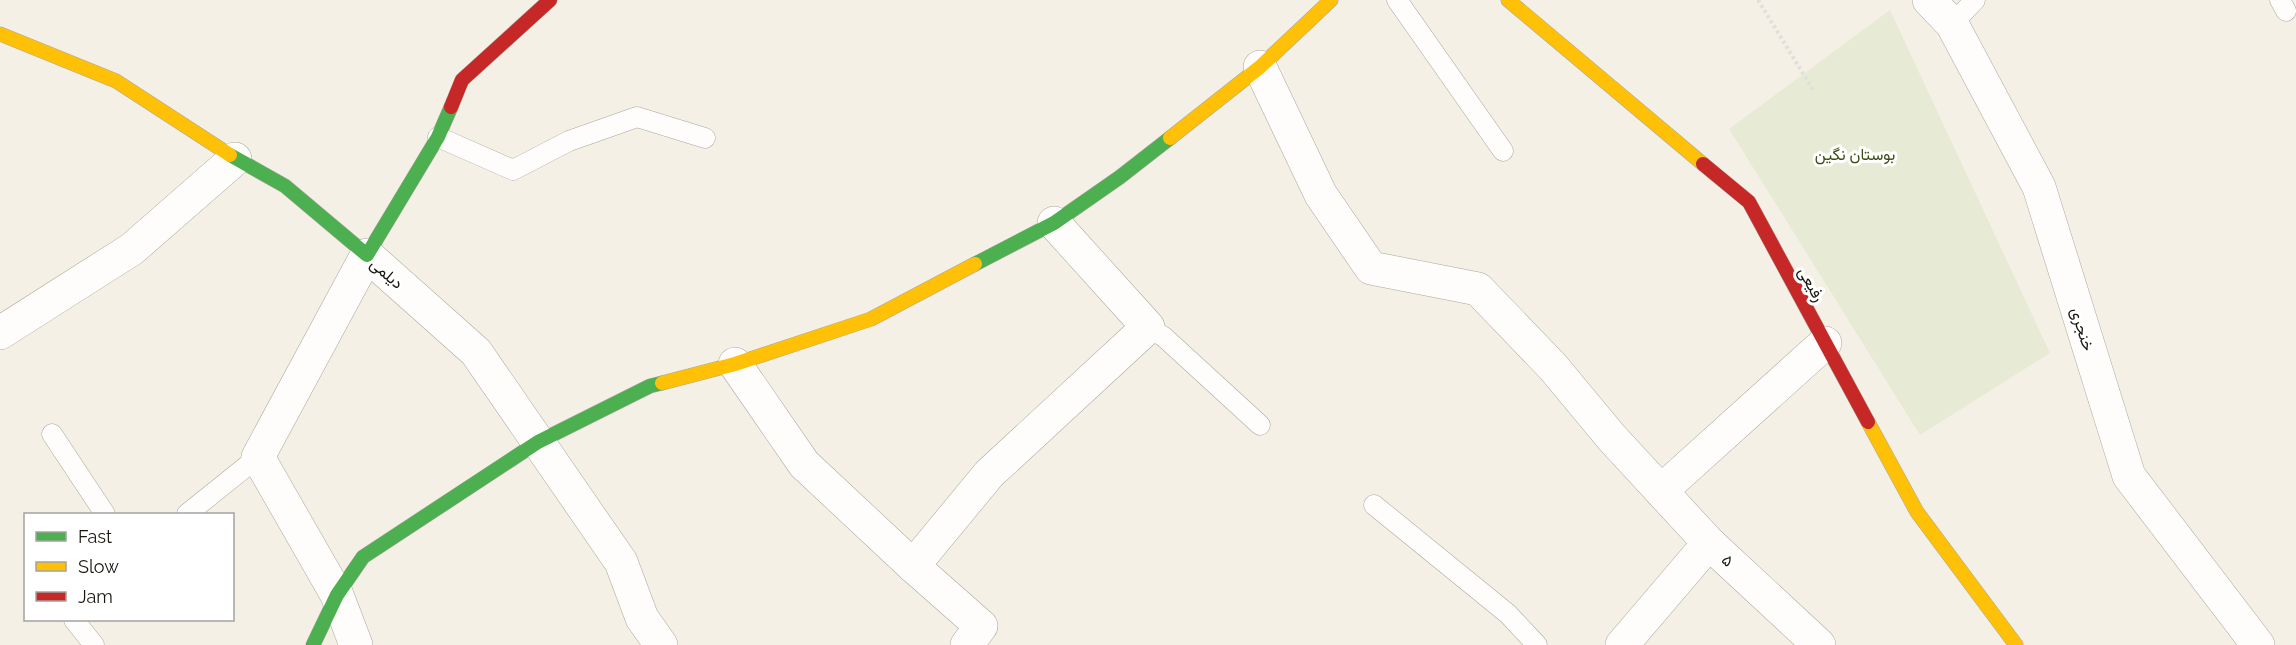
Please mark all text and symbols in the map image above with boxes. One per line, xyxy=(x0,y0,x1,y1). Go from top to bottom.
park label: بوستان نگین xyxy=(1815,145,1895,165)
street label: دیلمی xyxy=(366,254,407,294)
street label: رفیعی xyxy=(1793,263,1829,306)
street label: خنجری xyxy=(2066,305,2098,354)
legend xyxy=(24,513,234,621)
text: Fast xyxy=(78,526,112,547)
street label: ۵ xyxy=(1718,550,1738,571)
text: Slow xyxy=(78,556,119,577)
text: Jam xyxy=(78,586,113,607)

